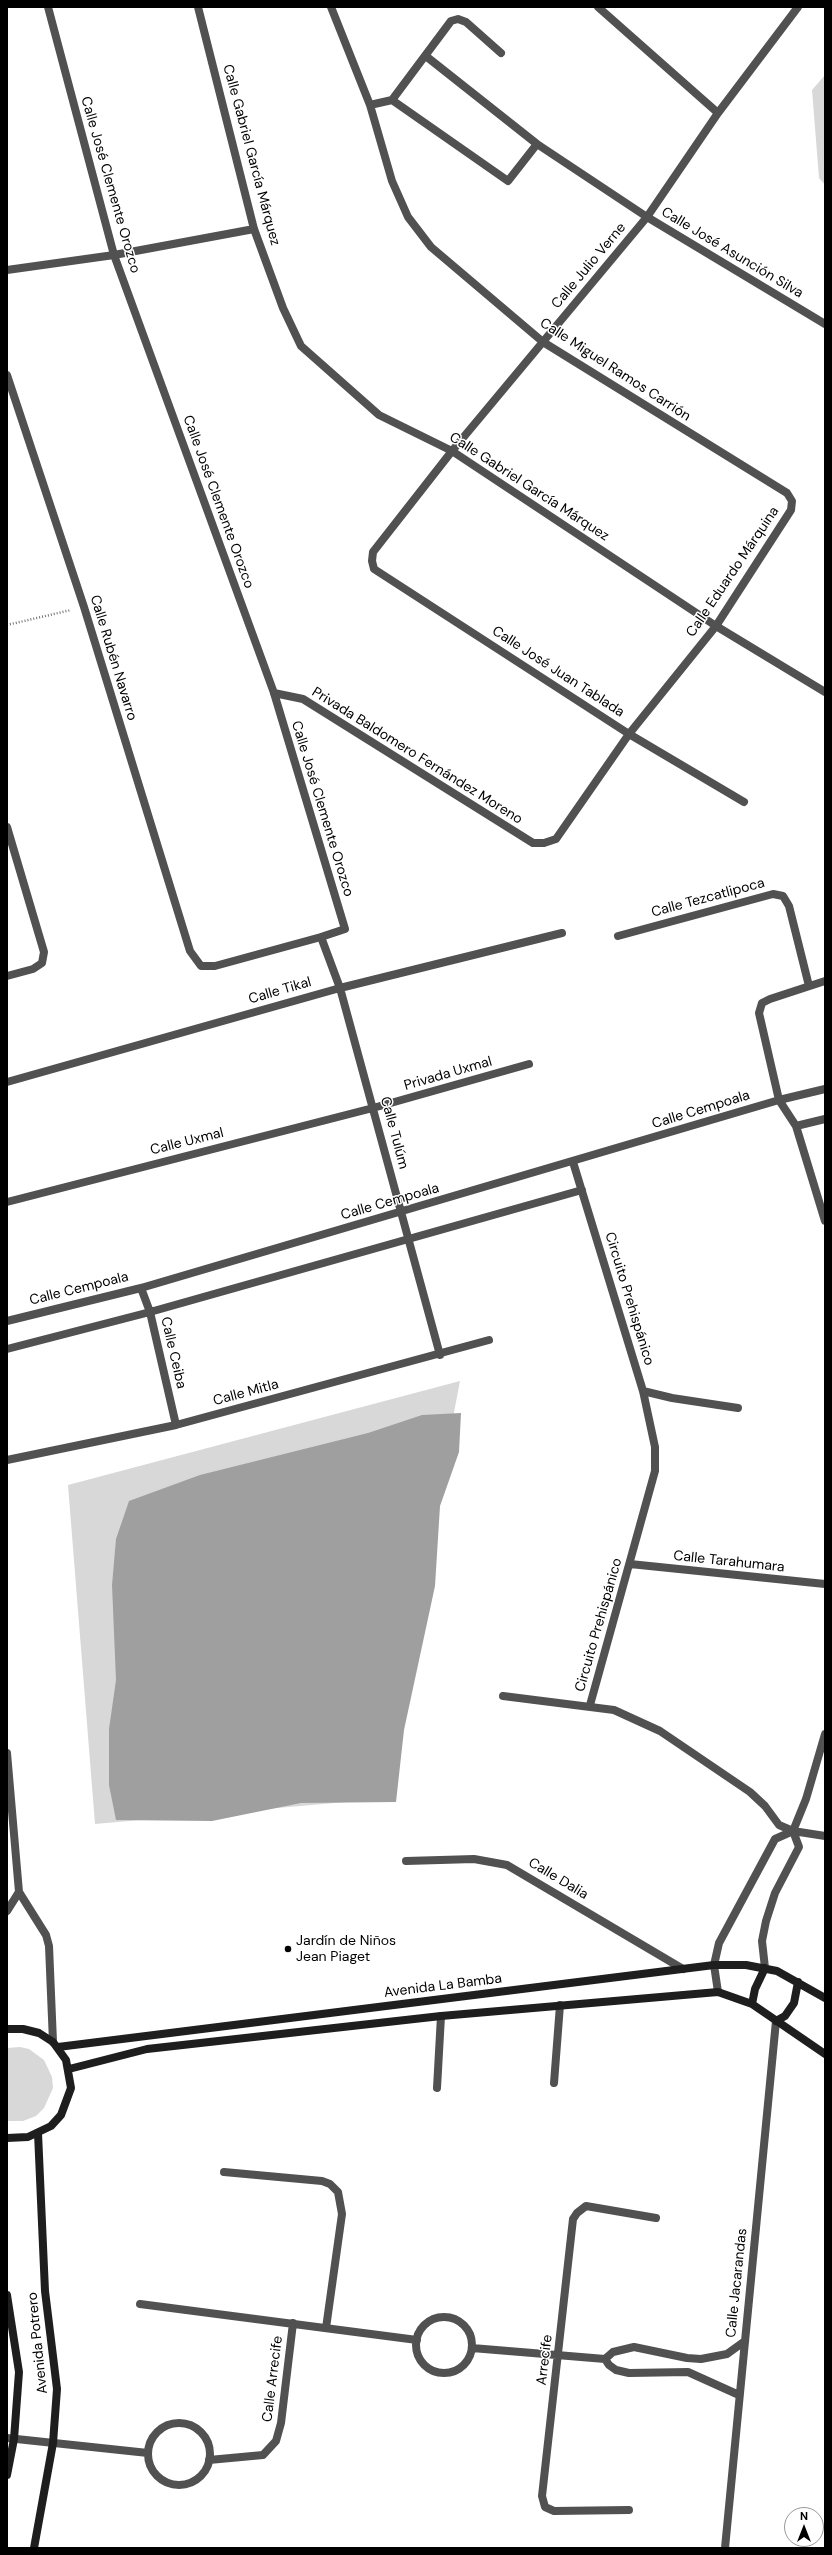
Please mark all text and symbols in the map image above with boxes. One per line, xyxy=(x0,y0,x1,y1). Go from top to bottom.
street label: Calle Gabriel García Márquez xyxy=(219,63,283,247)
street label: Calle José Clemente Orozco xyxy=(77,95,143,275)
street label: Calle José Asunción Silva xyxy=(658,204,806,302)
street label: Calle Julio Verne xyxy=(548,220,630,312)
street label: Calle Miguel Ramos Carrión xyxy=(536,315,694,425)
street label: Calle José Clemente Orozco xyxy=(179,413,257,591)
street label: Calle Gabriel García Márquez xyxy=(446,429,612,545)
street label: Calle Eduardo Márquina xyxy=(683,504,783,640)
street label: Calle Rubén Navarro xyxy=(86,593,140,723)
street label: Calle José Juan Tablada xyxy=(489,623,627,721)
street label: Privada Baldomero Fernández Moreno xyxy=(309,684,525,828)
street label: Calle José Clemente Orozco xyxy=(287,719,357,899)
street label: Calle Tezcatlipoca xyxy=(650,875,766,921)
street label: Calle Tikal xyxy=(247,974,313,1008)
street label: Privada Uxmal xyxy=(402,1053,494,1095)
street label: Calle Cempoala xyxy=(650,1087,752,1133)
street label: Calle Tulúm xyxy=(376,1095,412,1171)
street label: Calle Uxmal xyxy=(149,1125,225,1159)
street label: Calle Cempoala xyxy=(339,1180,441,1224)
street label: Circuito Prehispánico xyxy=(601,1230,657,1368)
street label: Calle Cempoala xyxy=(28,1269,130,1309)
street label: Calle Ceiba xyxy=(157,1315,189,1391)
street label: Calle Mitla xyxy=(211,1376,281,1410)
street label: Calle Tarahumara xyxy=(673,1548,785,1576)
street label: Circuito Prehispánico xyxy=(572,1556,626,1694)
street label: Calle Dalia xyxy=(525,1855,591,1903)
place label: Jardín de Niños Jean Piaget xyxy=(296,1933,396,1966)
marker: Jardín de Niños Jean Piaget xyxy=(283,1944,293,1954)
street label: Avenida La Bamba xyxy=(383,1970,503,2002)
street label: Calle Jacarandas xyxy=(723,2227,751,2339)
street label: Avenida Potrero xyxy=(24,2291,52,2395)
street label: Arrecife xyxy=(534,2334,556,2386)
street label: Calle Arrecife xyxy=(259,2335,287,2423)
north arrow xyxy=(784,2507,824,2547)
text: N xyxy=(800,2509,808,2523)

